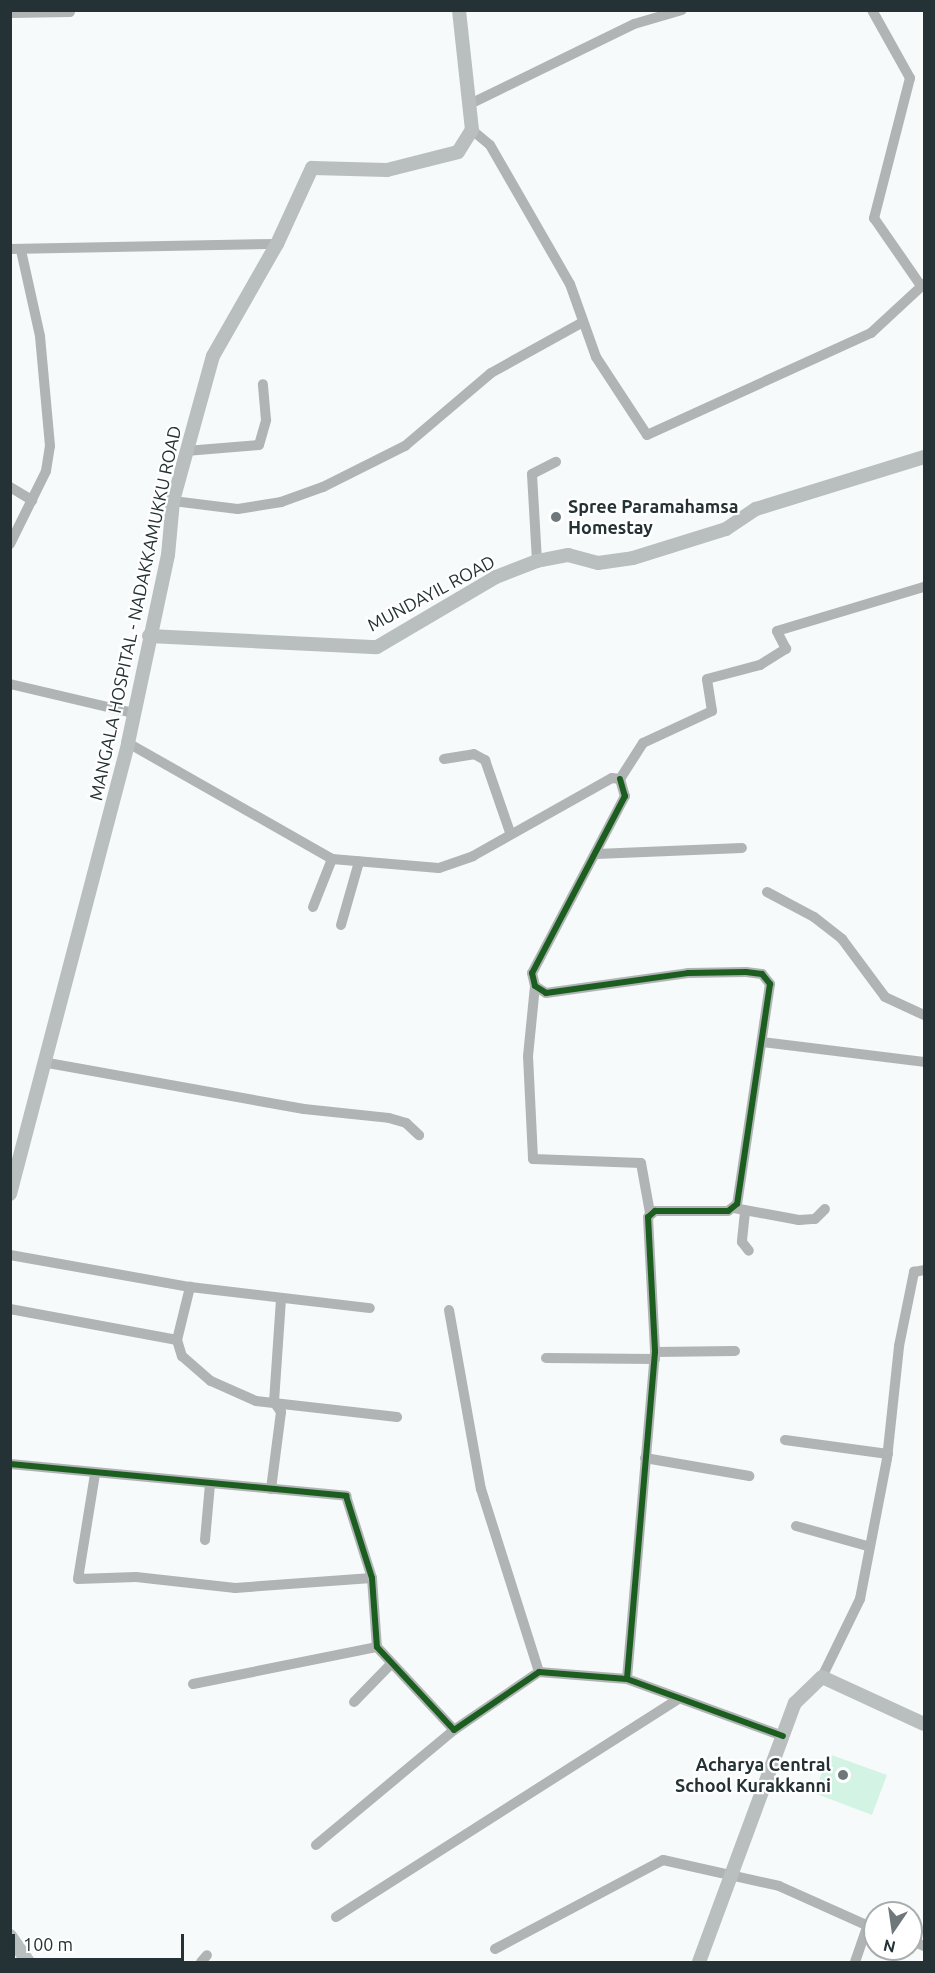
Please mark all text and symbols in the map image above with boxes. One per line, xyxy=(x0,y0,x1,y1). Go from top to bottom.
street label: MANGALA HOSPITAL - NADAKKAMUKKU ROAD xyxy=(85,424,185,802)
place label: Spree Paramahamsa Homestay xyxy=(568,496,739,538)
marker: Spree Paramahamsa Homestay xyxy=(549,510,563,524)
street label: MUNDAYIL ROAD xyxy=(363,550,499,636)
place label: Acharya Central School Kurakkanni xyxy=(675,1754,831,1796)
marker: Acharya Central School Kurakkanni xyxy=(836,1768,850,1782)
north arrow xyxy=(863,1901,923,1961)
scale bar xyxy=(15,1922,188,1960)
text: 100 m xyxy=(23,1934,73,1954)
text: N xyxy=(882,1936,897,1957)

